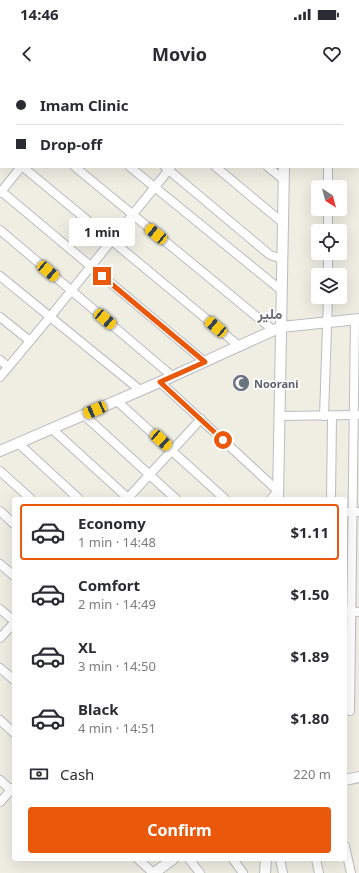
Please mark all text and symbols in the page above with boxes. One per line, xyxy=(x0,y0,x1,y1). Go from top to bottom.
text: 14:46 xyxy=(20,4,59,24)
text: Movio xyxy=(152,42,207,66)
icon: back xyxy=(16,43,38,65)
icon: heart xyxy=(321,43,343,65)
text: Imam Clinic xyxy=(40,95,129,115)
text: Drop-off xyxy=(40,134,102,154)
north arrow xyxy=(311,180,347,216)
map controls xyxy=(311,180,347,304)
callout: 1 min xyxy=(69,218,135,246)
car xyxy=(143,222,169,246)
text: 1 min xyxy=(84,223,120,241)
button: locate xyxy=(311,224,347,260)
car xyxy=(35,259,61,283)
route end xyxy=(93,267,111,285)
button: layers xyxy=(311,268,347,304)
district label: ملیر xyxy=(257,303,282,323)
car xyxy=(92,307,118,331)
car xyxy=(203,315,229,339)
mosque icon: Noorani xyxy=(231,373,251,393)
place label: Noorani xyxy=(254,376,298,391)
car xyxy=(82,400,108,420)
car xyxy=(148,428,174,452)
route start xyxy=(214,431,232,449)
text: Economy xyxy=(78,513,146,533)
icon: car xyxy=(30,514,66,550)
text: $1.11 xyxy=(290,522,329,542)
text: 1 min · 14:48 xyxy=(78,533,156,551)
text: Comfort xyxy=(78,575,140,595)
icon: car xyxy=(30,576,66,612)
text: $1.50 xyxy=(290,584,329,604)
text: 2 min · 14:49 xyxy=(78,595,156,613)
text: XL xyxy=(78,637,96,657)
icon: car xyxy=(30,638,66,674)
text: $1.89 xyxy=(290,646,329,666)
text: 3 min · 14:50 xyxy=(78,657,156,675)
text: Black xyxy=(78,699,118,719)
icon: car xyxy=(30,700,66,736)
text: $1.80 xyxy=(290,708,329,728)
text: 4 min · 14:51 xyxy=(78,719,156,737)
icon: cash xyxy=(28,763,50,785)
text: Cash xyxy=(60,764,94,784)
text: 220 m xyxy=(293,765,331,783)
button: Confirm xyxy=(28,807,331,853)

